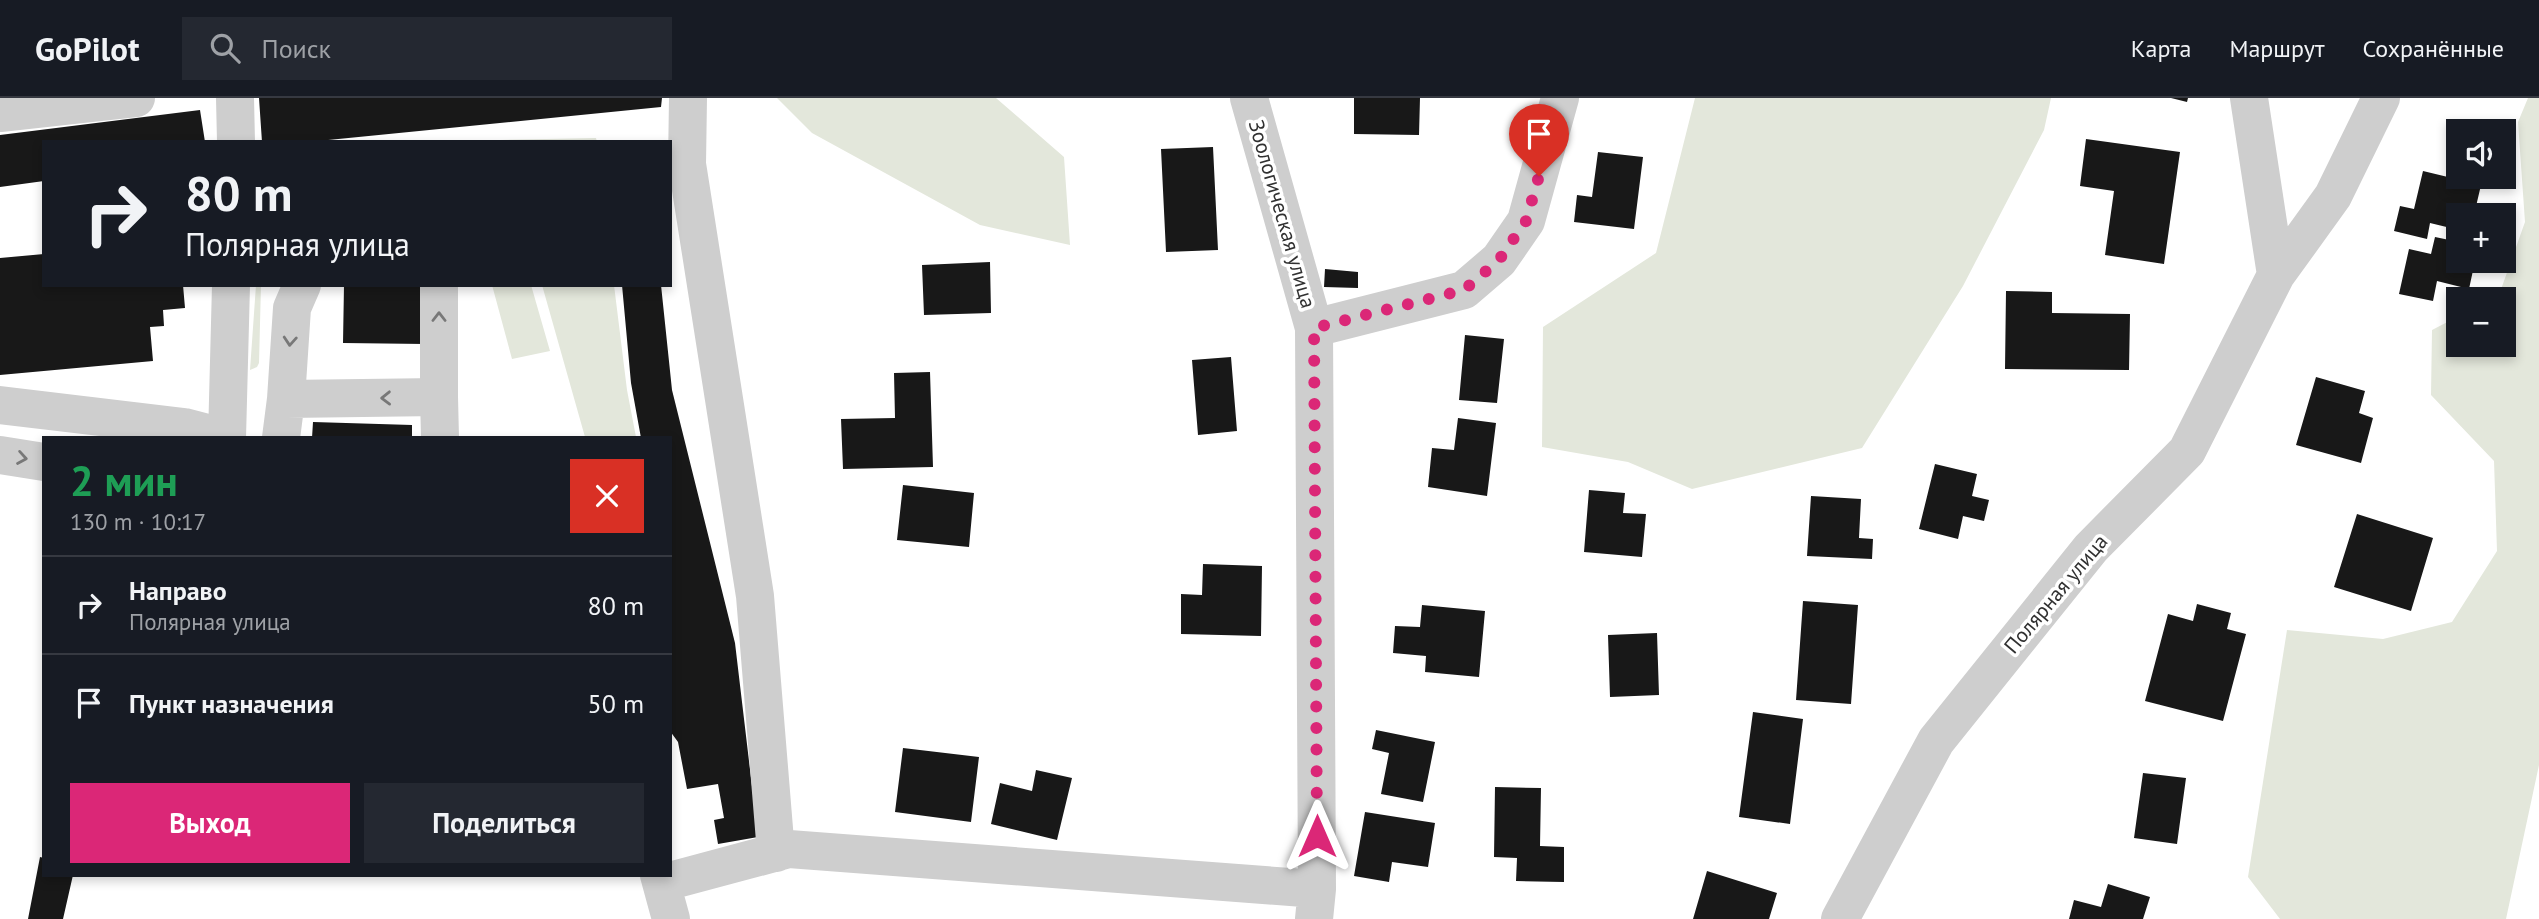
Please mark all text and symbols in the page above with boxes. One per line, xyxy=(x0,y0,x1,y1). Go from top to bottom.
search box xyxy=(182,17,672,80)
text: GoPilot xyxy=(35,27,140,70)
icon: search xyxy=(206,29,244,67)
text: Поиск xyxy=(262,32,331,65)
text: Карта xyxy=(2131,33,2191,64)
text: Маршрут xyxy=(2229,33,2324,64)
text: Сохранённые xyxy=(2362,33,2504,64)
pin xyxy=(1509,104,1569,176)
icon: arrive xyxy=(1520,115,1558,153)
street label: Зоологическая улица xyxy=(1243,117,1322,311)
map controls xyxy=(2446,119,2516,357)
button: sound xyxy=(2446,119,2516,189)
text: 80 m xyxy=(185,161,292,225)
icon: right xyxy=(70,168,161,259)
button: + xyxy=(2446,203,2516,273)
text: Полярная улица xyxy=(185,223,410,265)
button: − xyxy=(2446,287,2516,357)
one-way arrow xyxy=(431,311,447,322)
one-way arrow xyxy=(282,336,297,347)
one-way arrow xyxy=(381,390,391,406)
one-way arrow xyxy=(16,450,28,465)
text: 2 мин xyxy=(70,453,178,508)
button: close xyxy=(570,459,644,533)
text: 130 m · 10:17 xyxy=(70,507,206,536)
street label: Полярная улица xyxy=(1998,528,2113,659)
text: Направо xyxy=(129,574,227,607)
icon: right xyxy=(70,586,108,624)
text: 80 m xyxy=(588,589,644,622)
text: Полярная улица xyxy=(129,607,291,636)
icon: arrive xyxy=(70,684,108,722)
text: Пункт назначения xyxy=(129,687,334,720)
text: 50 m xyxy=(588,687,644,720)
button: Выход xyxy=(70,783,350,863)
button: Поделиться xyxy=(364,783,644,863)
position arrow xyxy=(1280,799,1354,873)

